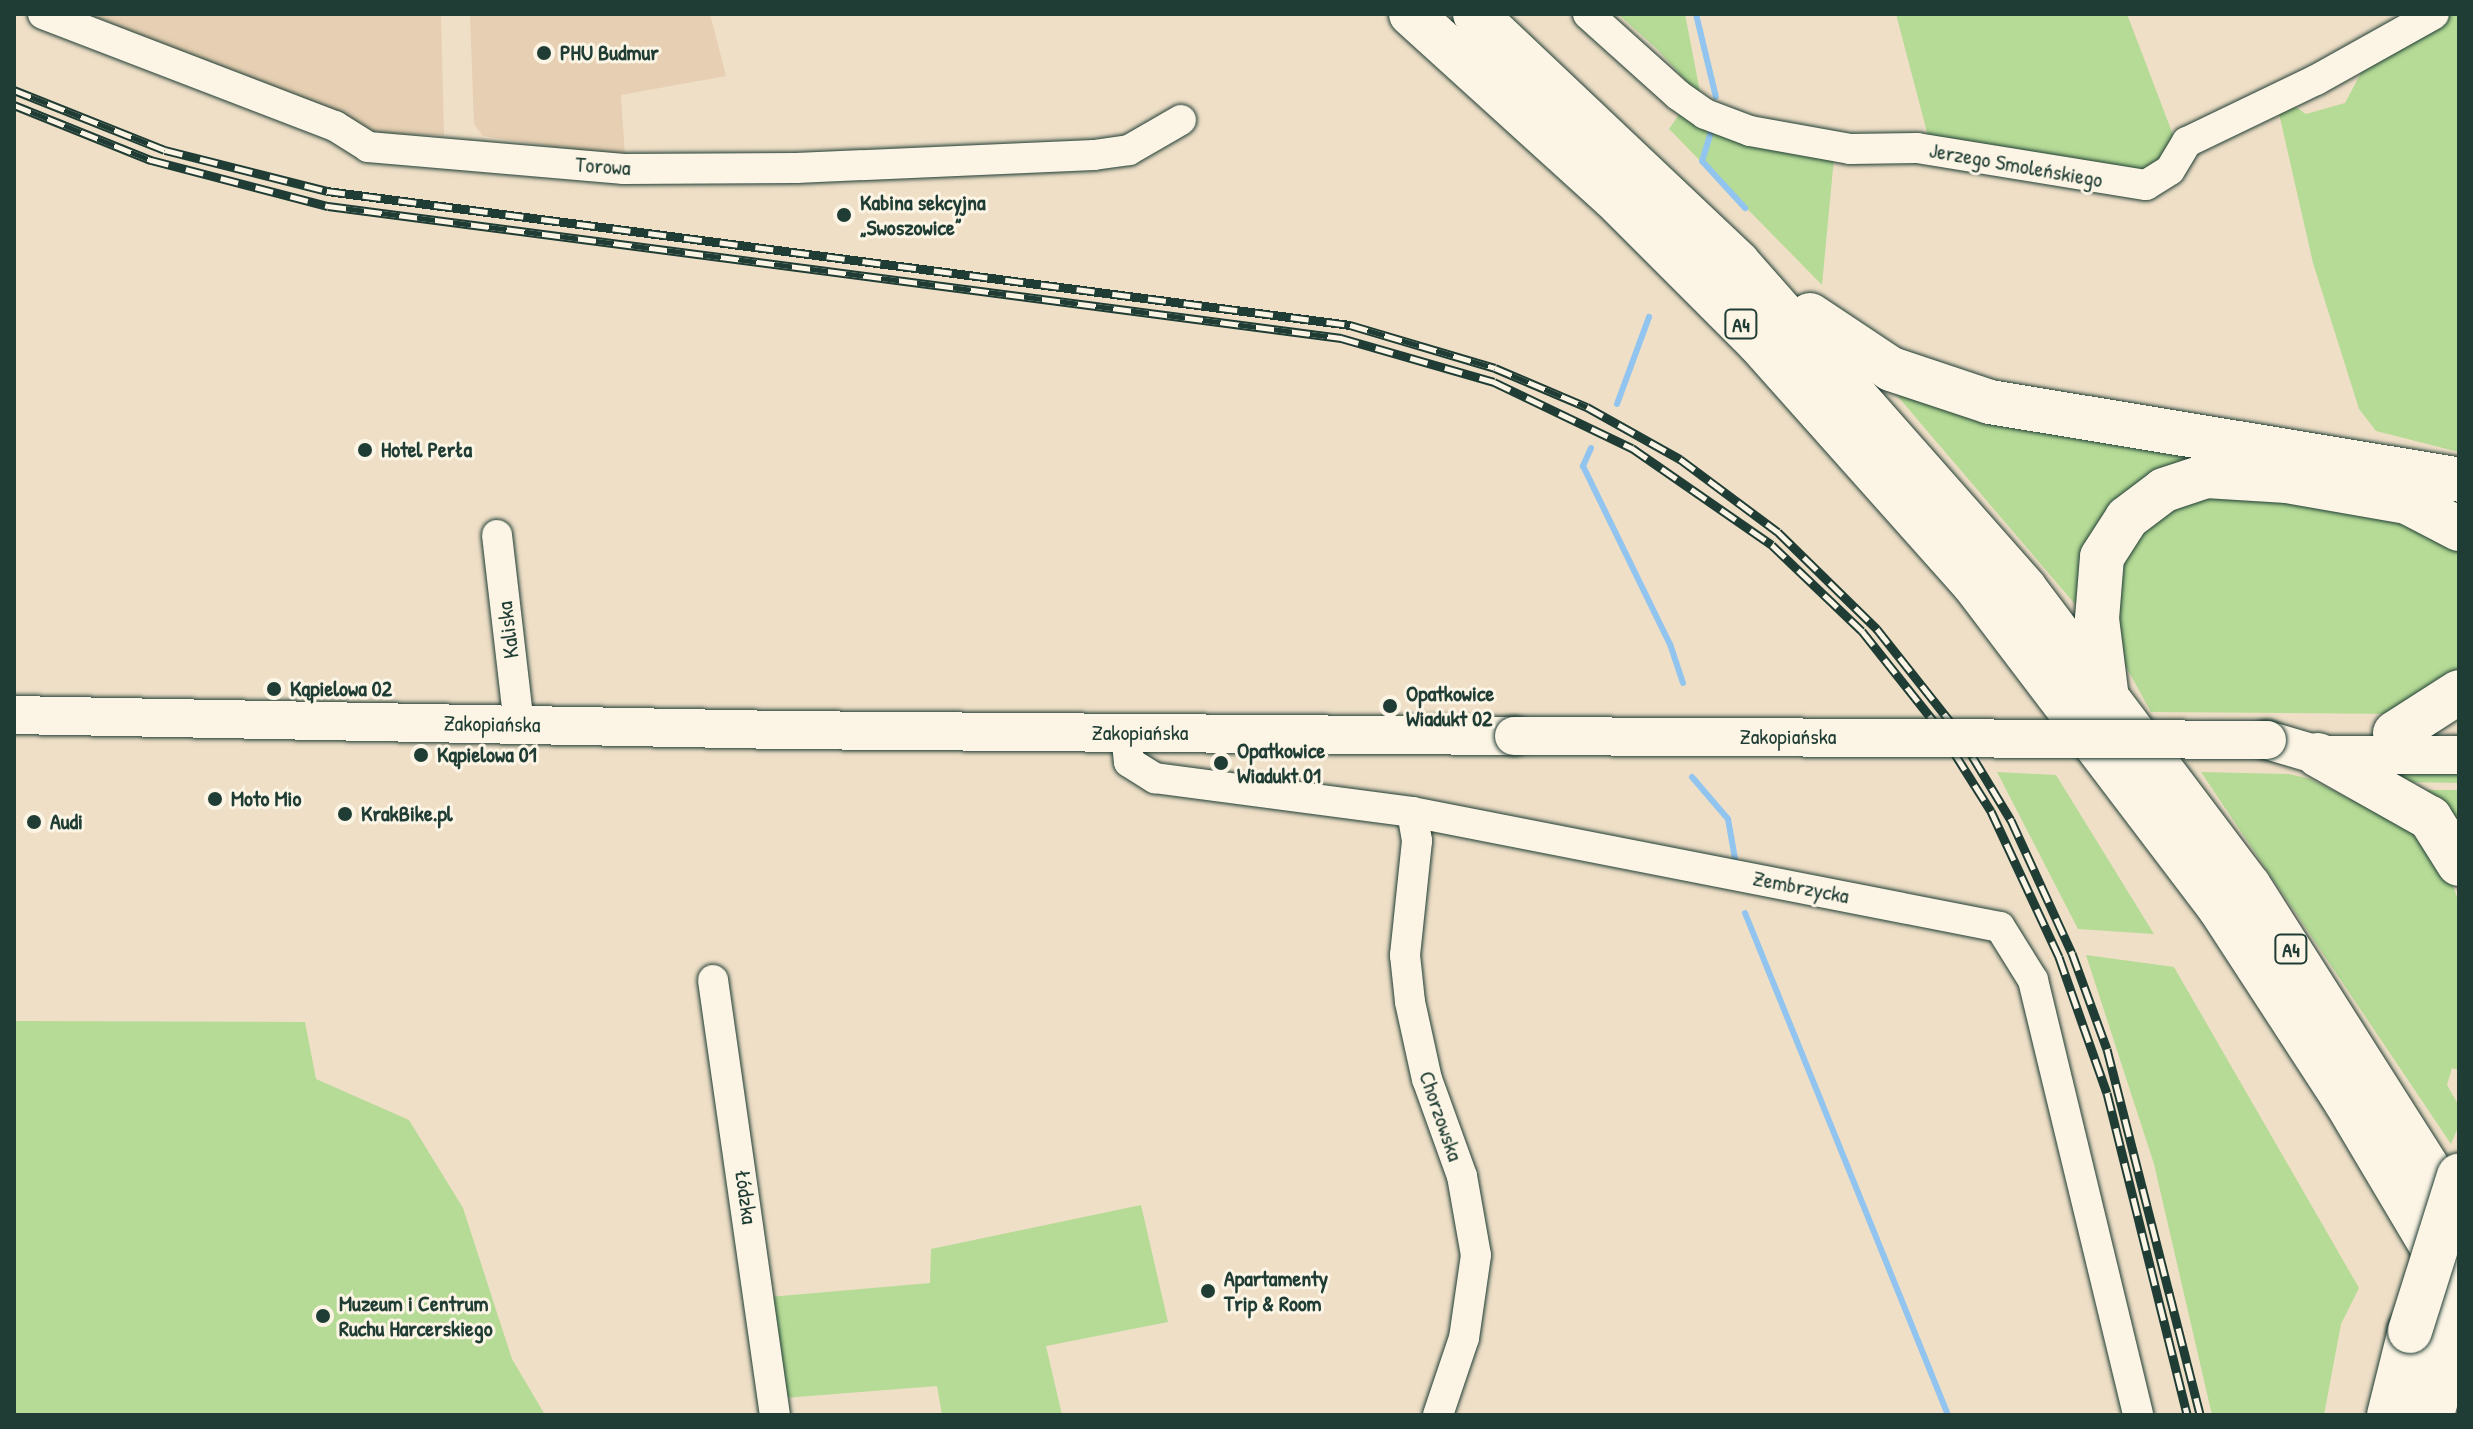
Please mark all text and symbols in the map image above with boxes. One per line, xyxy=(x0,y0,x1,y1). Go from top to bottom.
place label: PHU Budmur xyxy=(560,40,659,66)
marker: PHU Budmur xyxy=(535,44,553,62)
street label: Jerzego Smoleńskiego xyxy=(1927,137,2105,193)
street label: Torowa xyxy=(574,151,632,181)
place label: Kabina sekcyjna „Swoszowice” xyxy=(860,189,986,240)
marker: Kabina sekcyjna „Swoszowice” xyxy=(835,206,853,224)
road number: A4 xyxy=(1723,308,1759,340)
place label: Hotel Perła xyxy=(381,437,472,463)
marker: Hotel Perła xyxy=(356,441,374,459)
street label: Kaliska xyxy=(491,600,525,660)
place label: Kąpielowa 02 xyxy=(290,676,392,702)
marker: Kąpielowa 02 xyxy=(265,680,283,698)
place label: Opatkowice Wiadukt 02 xyxy=(1406,680,1494,732)
marker: Opatkowice Wiadukt 02 xyxy=(1381,697,1399,715)
street label: Zakopiańska xyxy=(443,710,541,738)
street label: Zakopiańska xyxy=(1092,720,1188,746)
street label: Zakopiańska xyxy=(1740,724,1836,750)
place label: Opatkowice Wiadukt 01 xyxy=(1237,737,1325,788)
place label: Kąpielowa 01 xyxy=(437,742,537,768)
marker: Kąpielowa 01 xyxy=(412,746,430,764)
marker: Opatkowice Wiadukt 01 xyxy=(1212,754,1230,772)
place label: Moto Mio xyxy=(231,786,301,812)
marker: Moto Mio xyxy=(206,790,224,808)
place label: KrakBike.pl xyxy=(361,801,453,827)
marker: KrakBike.pl xyxy=(336,805,354,823)
place label: Audi xyxy=(50,809,83,835)
marker: Audi xyxy=(25,813,43,831)
street label: Zembrzycka xyxy=(1751,865,1851,909)
road number: A4 xyxy=(2273,933,2309,965)
street label: Chorzowska xyxy=(1413,1068,1469,1164)
street label: Łódzka xyxy=(729,1168,763,1226)
place label: Apartamenty Trip & Room xyxy=(1224,1265,1328,1316)
marker: Apartamenty Trip & Room xyxy=(1199,1282,1217,1300)
place label: Muzeum i Centrum Ruchu Harcerskiego xyxy=(339,1290,493,1342)
marker: Muzeum i Centrum Ruchu Harcerskiego xyxy=(314,1307,332,1325)

